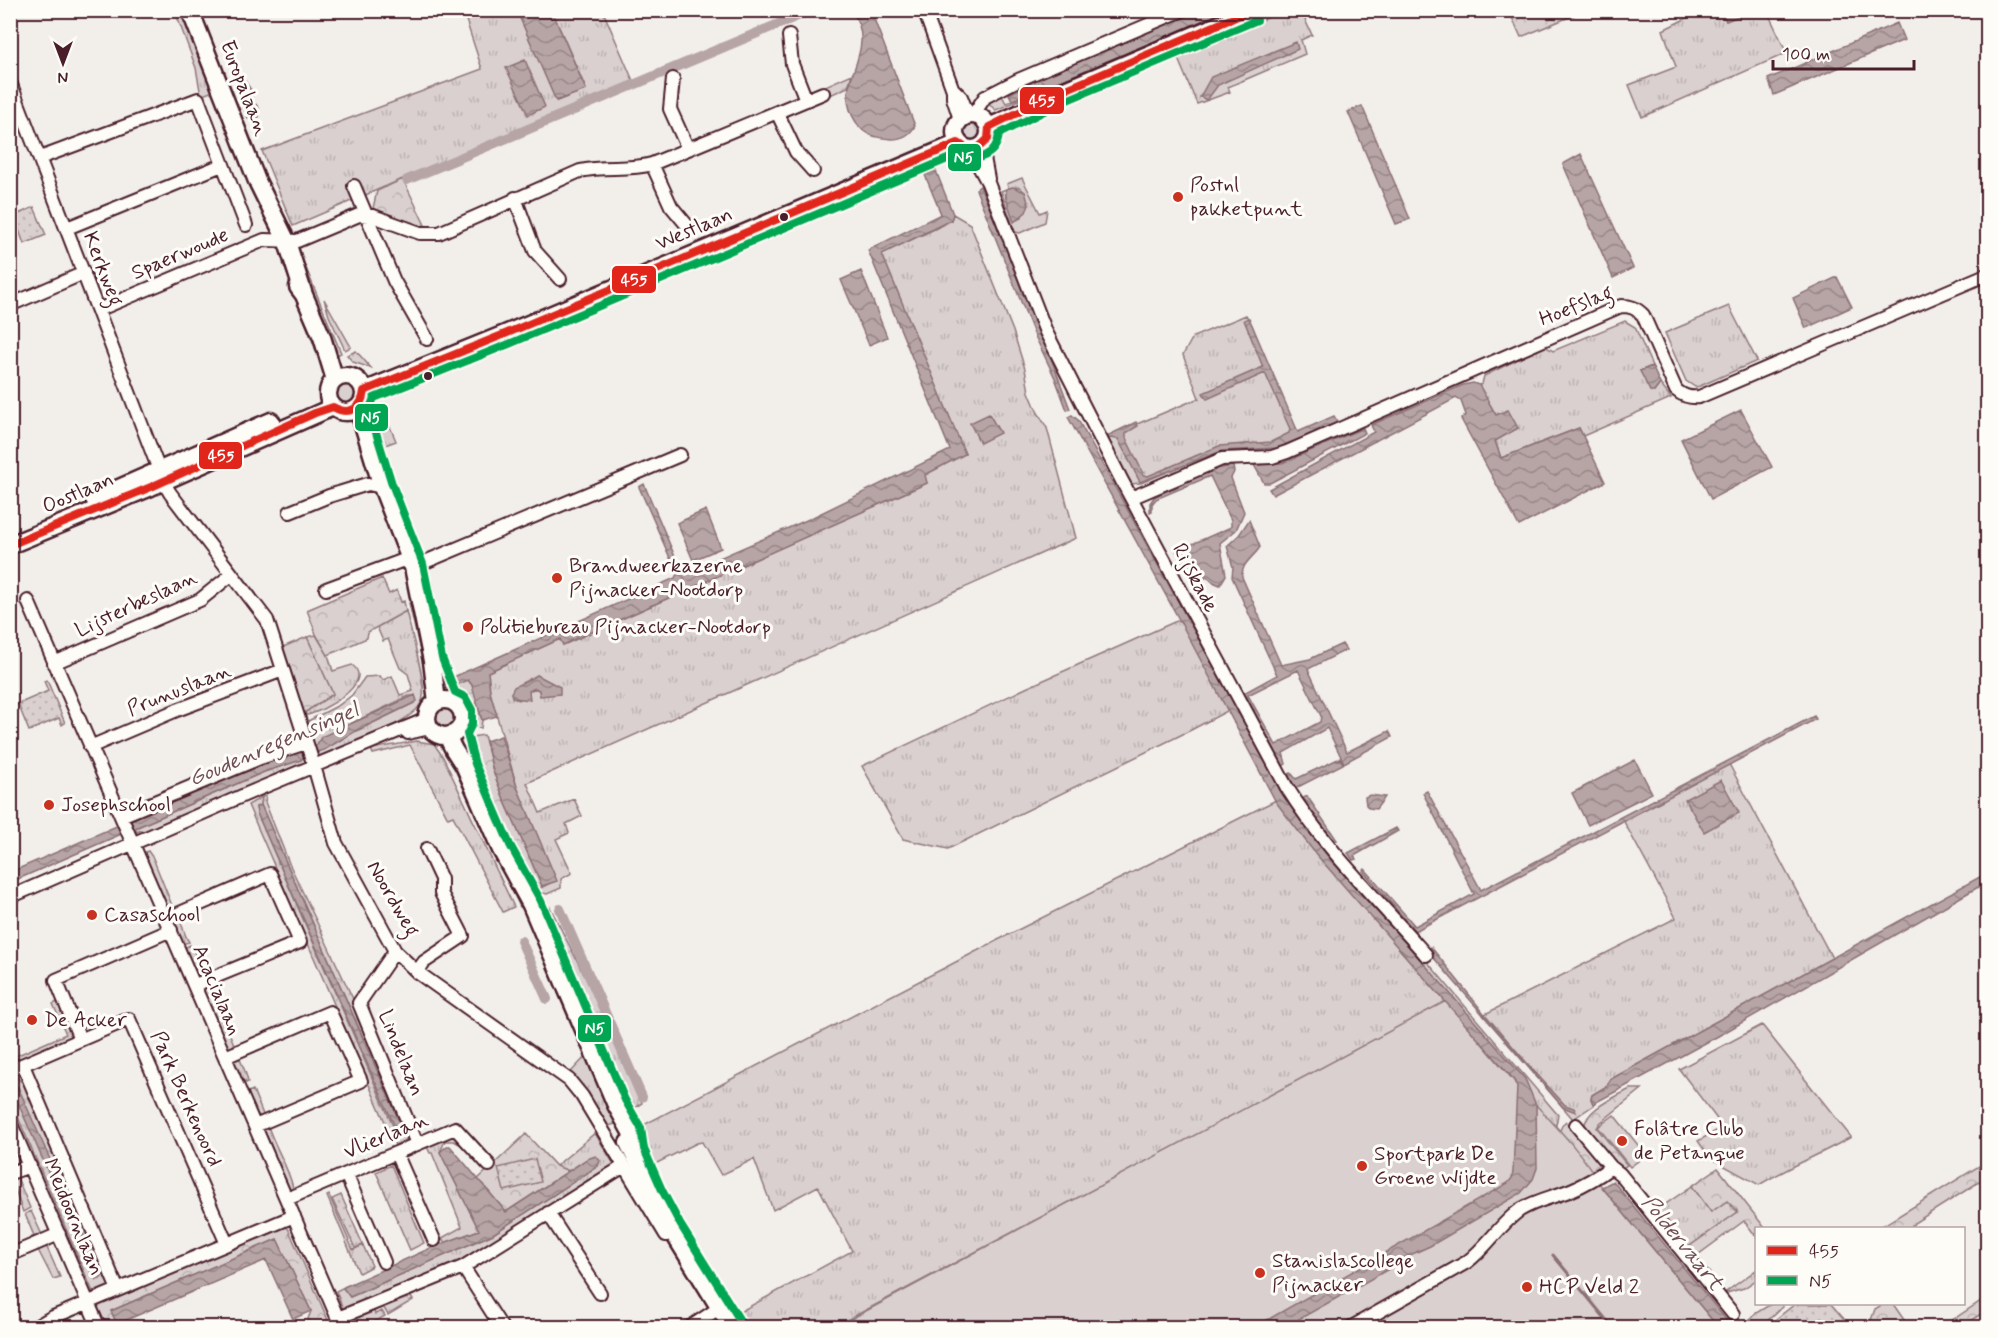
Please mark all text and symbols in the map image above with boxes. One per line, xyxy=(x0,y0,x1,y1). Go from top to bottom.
north arrow xyxy=(33,33,93,93)
scale bar xyxy=(1773,33,1914,71)
street label: Europalaan xyxy=(213,36,275,140)
text: 100 m xyxy=(1782,43,1830,67)
text: N xyxy=(58,66,68,87)
line badge: 455 xyxy=(1019,86,1065,115)
text: 455 xyxy=(1029,91,1055,112)
line badge: N5 xyxy=(947,143,982,172)
text: N5 xyxy=(954,148,975,169)
place label: Postnl pakketpunt xyxy=(1190,171,1303,223)
marker: Postnl pakketpunt xyxy=(1171,190,1185,204)
street label: Westlaan xyxy=(651,200,737,258)
unlabelled marker xyxy=(778,211,790,223)
street label: Spaerwoude xyxy=(127,221,233,287)
street label: Kerkweg xyxy=(74,228,130,311)
line badge: 455 xyxy=(611,265,657,294)
text: 455 xyxy=(621,270,647,291)
street label: Hoefslag xyxy=(1535,279,1618,335)
unlabelled marker xyxy=(422,370,434,382)
line badge: N5 xyxy=(354,403,389,432)
text: N5 xyxy=(361,408,382,429)
line badge: 455 xyxy=(198,441,243,470)
text: 455 xyxy=(208,446,234,467)
street label: Oostlaan xyxy=(38,465,118,521)
street label: Rijskade xyxy=(1165,538,1225,618)
place label: Brandweerkazerne Pijnacker-Nootdorp xyxy=(569,552,743,604)
street label: Lijsterbeslaan xyxy=(70,563,202,644)
marker: Brandweerkazerne Pijnacker-Nootdorp xyxy=(550,571,564,585)
place label: Politiebureau Pijnacker-Nootdorp xyxy=(480,613,771,641)
marker: Politiebureau Pijnacker-Nootdorp xyxy=(461,620,475,634)
street label: Prunuslaan xyxy=(123,656,236,723)
water label: Goudenregensingel xyxy=(185,696,366,796)
place label: Josephschool xyxy=(61,791,171,819)
marker: Josephschool xyxy=(42,798,56,812)
street label: Noordweg xyxy=(358,856,426,943)
place label: Casaschool xyxy=(104,901,200,929)
marker: Casaschool xyxy=(85,908,99,922)
street label: Acacialaan xyxy=(185,940,249,1040)
place label: De Acker xyxy=(44,1006,127,1034)
street label: Lindelaan xyxy=(371,1006,431,1100)
marker: De Acker xyxy=(25,1013,39,1027)
line badge: N5 xyxy=(577,1014,612,1043)
text: N5 xyxy=(585,1019,606,1040)
street label: Park Berkenoord xyxy=(144,1027,228,1171)
street label: Vlierlaan xyxy=(339,1105,433,1166)
place label: Folâtre Club de Petanque xyxy=(1634,1115,1745,1167)
marker: Folâtre Club de Petanque xyxy=(1615,1134,1629,1148)
place label: Sportpark De Groene Wijdte xyxy=(1374,1140,1497,1192)
street label: Meidoornlaan xyxy=(36,1154,110,1280)
marker: Sportpark De Groene Wijdte xyxy=(1355,1159,1369,1173)
water label: Poldervaart xyxy=(1635,1190,1730,1297)
legend xyxy=(1755,1227,1965,1305)
text: 455 xyxy=(1809,1240,1839,1264)
place label: Stanislascollege Pijnacker xyxy=(1272,1247,1414,1299)
marker: Stanislascollege Pijnacker xyxy=(1253,1266,1267,1280)
text: N5 xyxy=(1809,1270,1832,1294)
place label: HCP Veld 2 xyxy=(1539,1273,1639,1301)
marker: HCP Veld 2 xyxy=(1520,1280,1534,1294)

